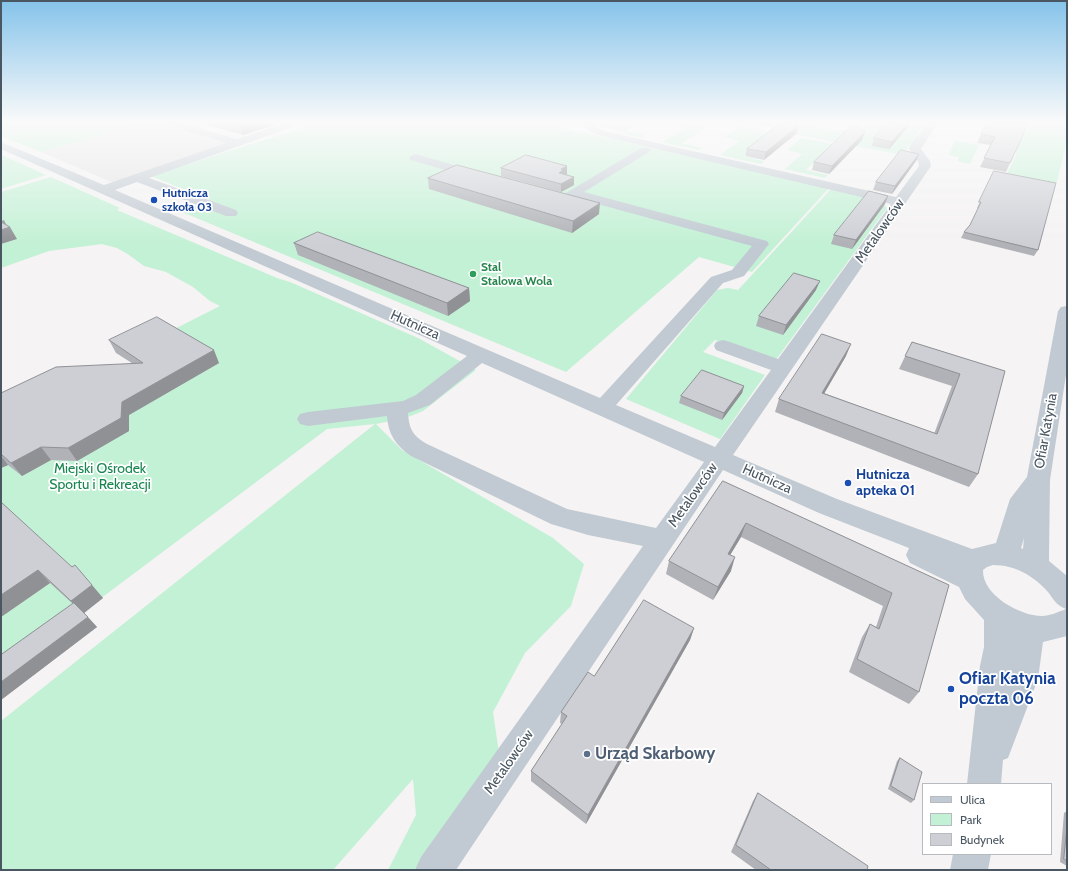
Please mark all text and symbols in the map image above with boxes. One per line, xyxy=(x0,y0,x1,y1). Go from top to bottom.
place label: Hutnicza szkoła 03 xyxy=(162,186,212,214)
marker: Hutnicza szkoła 03 xyxy=(149,195,159,205)
street label: Metalowców xyxy=(852,196,908,266)
place label: Stal Stalowa Wola xyxy=(481,260,552,288)
marker: Stal Stalowa Wola xyxy=(468,269,478,279)
street label: Hutnicza xyxy=(388,307,442,343)
street label: Ofiar Katynia xyxy=(1031,392,1061,470)
street label: Metalowców xyxy=(665,460,721,530)
park label: Miejski Ośrodek Sportu i Rekreacji xyxy=(49,461,151,494)
street label: Hutnicza xyxy=(740,461,794,497)
place label: Hutnicza apteka 01 xyxy=(856,467,915,500)
marker: Hutnicza apteka 01 xyxy=(843,478,853,488)
place label: Ofiar Katynia poczta 06 xyxy=(959,669,1056,709)
marker: Ofiar Katynia poczta 06 xyxy=(946,684,956,694)
street label: Metalowców xyxy=(481,727,537,797)
place label: Urząd Skarbowy xyxy=(595,744,715,764)
marker: Urząd Skarbowy xyxy=(582,749,592,759)
legend xyxy=(922,783,1052,855)
text: Ulica xyxy=(960,792,985,807)
text: Park xyxy=(960,812,982,827)
text: Budynek xyxy=(960,832,1004,847)

